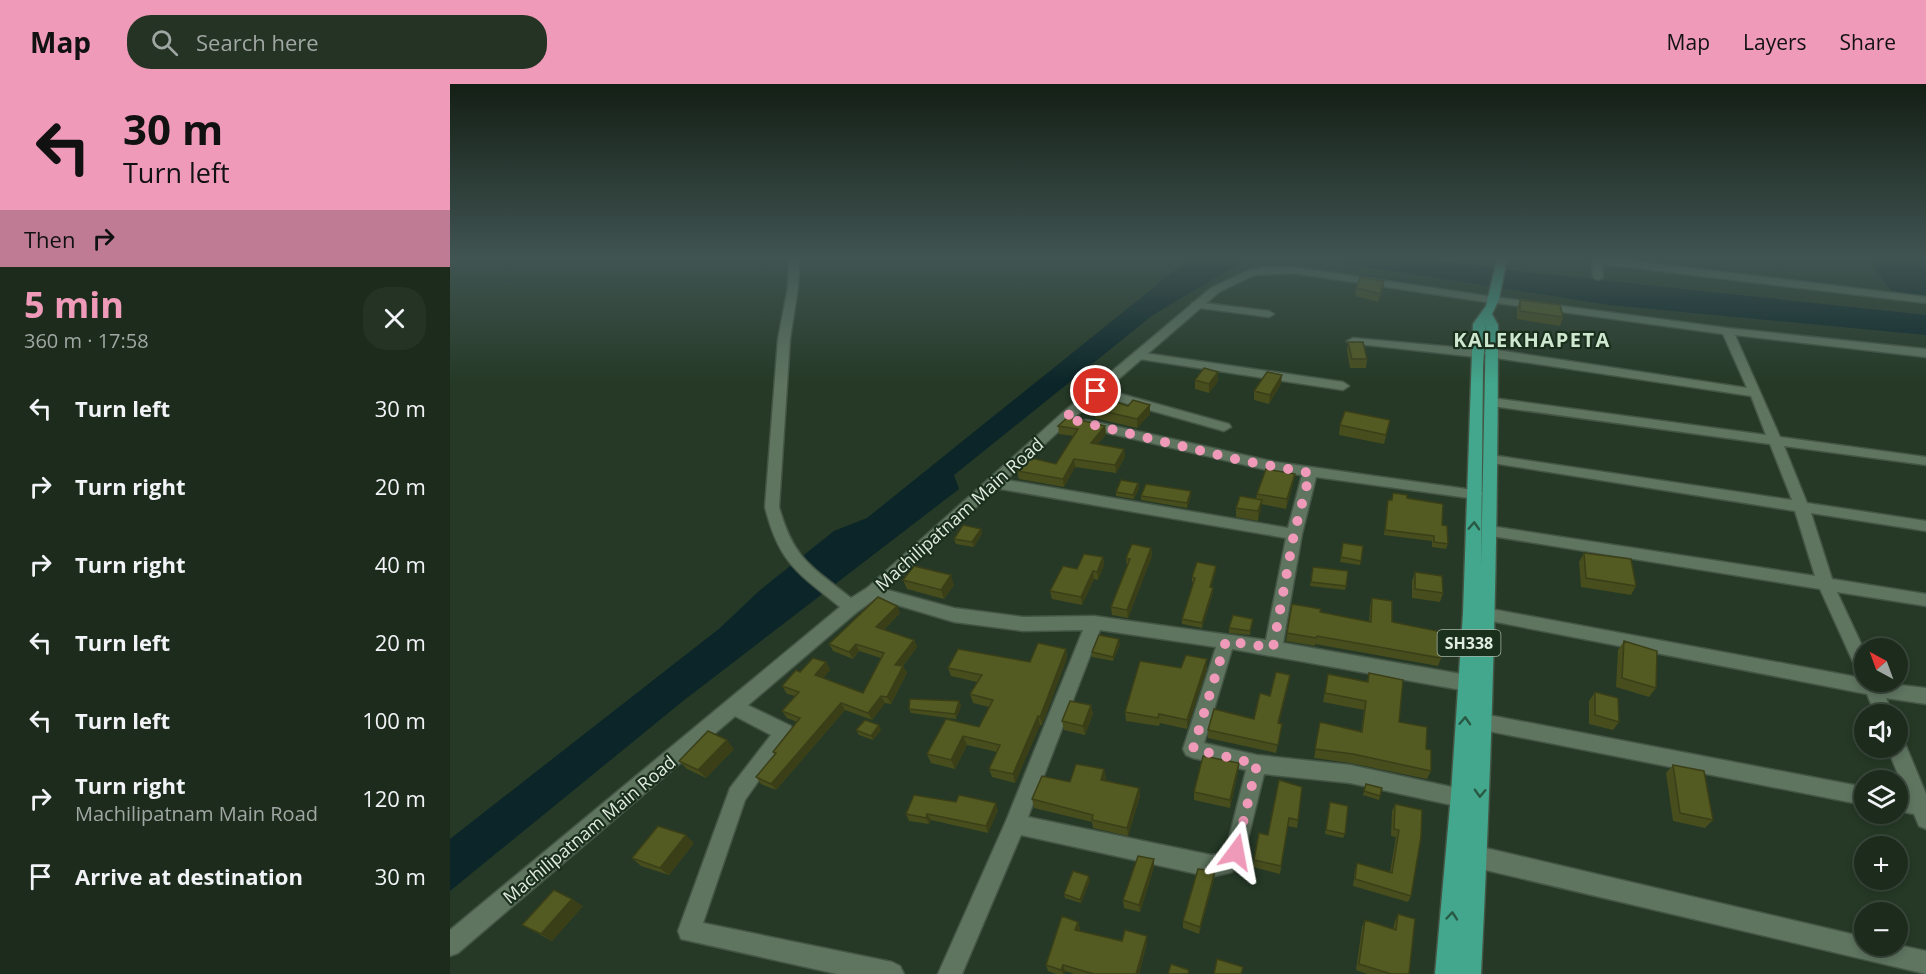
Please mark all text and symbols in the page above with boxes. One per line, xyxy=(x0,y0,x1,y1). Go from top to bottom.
search box xyxy=(127,15,547,69)
text: Map xyxy=(30,23,91,61)
icon: search xyxy=(148,26,181,59)
text: Search here xyxy=(196,27,319,57)
text: Map xyxy=(1667,28,1710,56)
text: Layers xyxy=(1743,28,1807,56)
text: Share xyxy=(1840,28,1896,56)
text: 30 m xyxy=(123,100,223,157)
icon: left xyxy=(24,108,102,186)
text: Turn left xyxy=(123,154,230,191)
icon: right xyxy=(87,222,120,255)
text: Then xyxy=(24,224,75,254)
text: 5 min xyxy=(24,280,124,329)
button: close xyxy=(363,287,426,350)
district label: KALEKHAPETA xyxy=(1453,326,1611,353)
text: 360 m · 17:58 xyxy=(24,327,149,354)
pin xyxy=(1070,365,1121,416)
icon: arrive xyxy=(1079,374,1112,407)
icon: left xyxy=(24,392,57,425)
text: Turn left xyxy=(75,393,170,423)
text: 30 m xyxy=(375,393,426,423)
street label: Machilipatnam Main Road xyxy=(870,432,1048,596)
icon: right xyxy=(24,470,57,503)
text: Turn right xyxy=(75,471,186,501)
text: 20 m xyxy=(375,471,426,501)
one-way arrow xyxy=(1468,522,1481,531)
icon: right xyxy=(24,548,57,581)
text: Turn right xyxy=(75,549,186,579)
text: 40 m xyxy=(375,549,426,579)
icon: left xyxy=(24,626,57,659)
text: Turn left xyxy=(75,627,170,657)
text: 20 m xyxy=(375,627,426,657)
road number: SH338 xyxy=(1438,630,1500,656)
north arrow xyxy=(1854,638,1908,692)
map controls xyxy=(1854,638,1908,956)
icon: left xyxy=(24,704,57,737)
button: sound xyxy=(1854,704,1908,758)
text: Turn left xyxy=(75,705,170,735)
text: 100 m xyxy=(362,705,426,735)
one-way arrow xyxy=(1459,717,1472,726)
street label: Machilipatnam Main Road xyxy=(498,750,680,908)
text: Turn right xyxy=(75,770,186,800)
button: layers xyxy=(1854,770,1908,824)
icon: right xyxy=(24,782,57,815)
text: 120 m xyxy=(362,783,426,813)
one-way arrow xyxy=(1474,789,1487,798)
text: Machilipatnam Main Road xyxy=(75,800,318,827)
position arrow xyxy=(1204,820,1268,884)
button: + xyxy=(1854,836,1908,890)
icon: arrive xyxy=(24,860,57,893)
text: Arrive at destination xyxy=(75,861,303,891)
text: 30 m xyxy=(375,861,426,891)
button: − xyxy=(1854,902,1908,956)
one-way arrow xyxy=(1445,911,1458,920)

